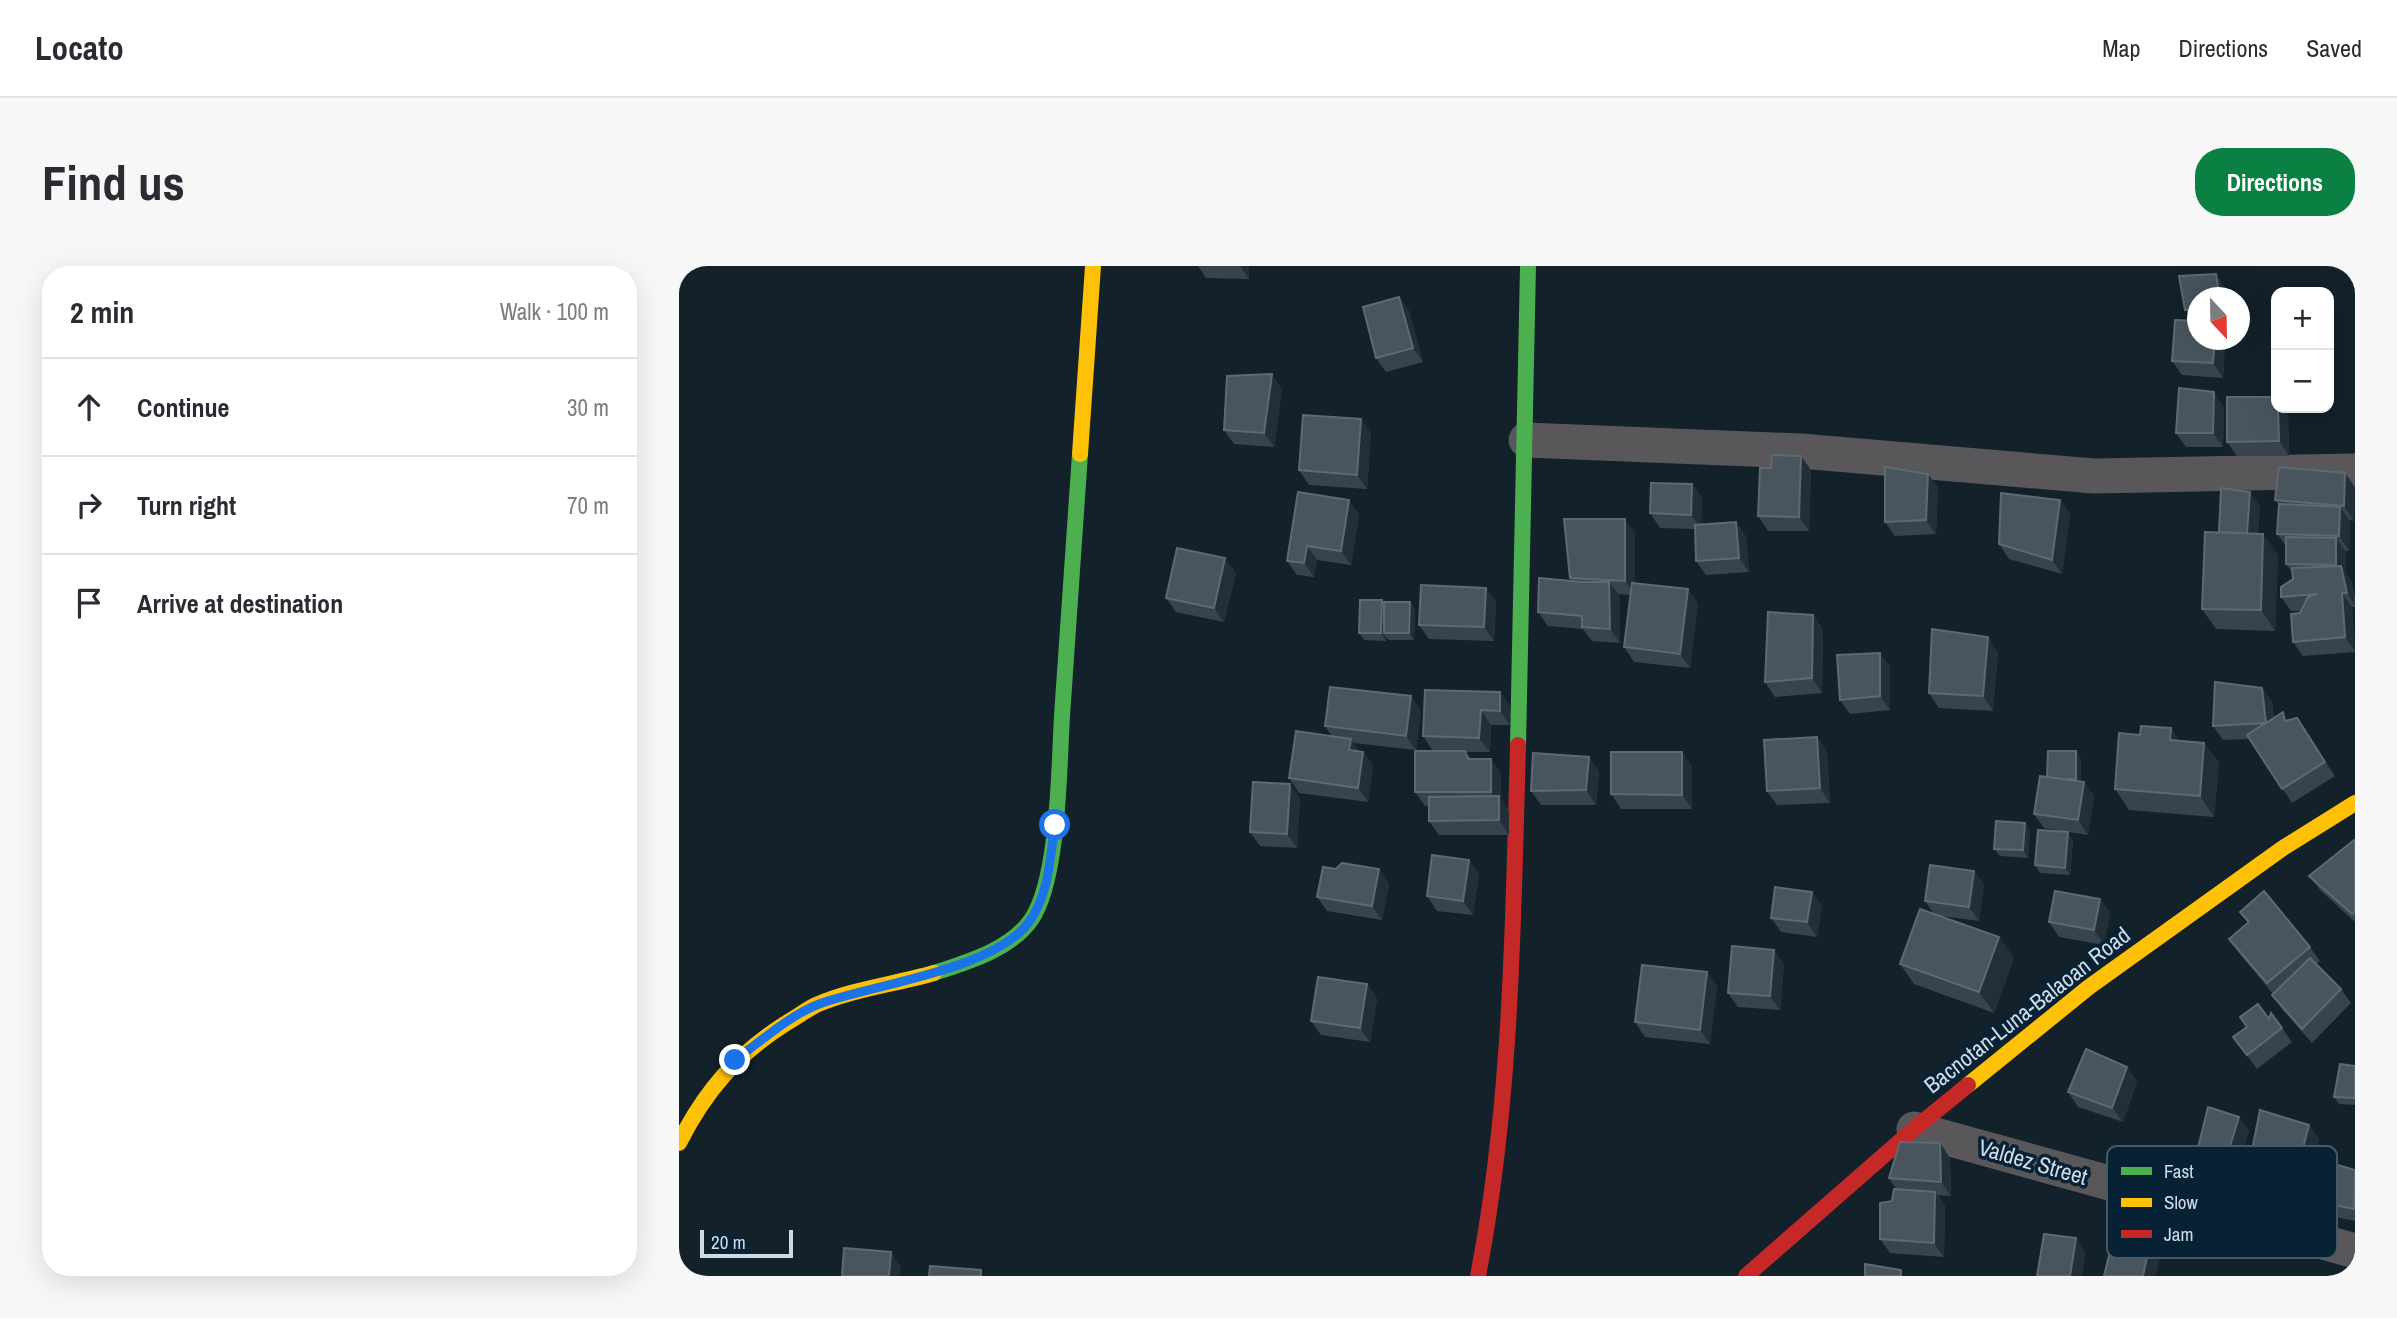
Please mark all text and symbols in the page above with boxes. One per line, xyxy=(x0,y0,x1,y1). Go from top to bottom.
text: Locato xyxy=(35,26,124,70)
text: Map xyxy=(2102,32,2140,64)
text: Directions xyxy=(2178,32,2268,64)
text: Saved xyxy=(2306,32,2362,64)
button: Directions xyxy=(2195,148,2355,216)
text: Find us xyxy=(42,149,185,215)
north arrow xyxy=(2187,287,2250,350)
map controls xyxy=(2271,287,2334,413)
button: + xyxy=(2271,287,2334,350)
text: 2 min xyxy=(70,292,134,332)
text: Walk · 100 m xyxy=(500,296,609,327)
button: − xyxy=(2271,350,2334,413)
icon: ahead xyxy=(70,388,108,426)
text: Continue xyxy=(137,390,229,425)
text: 30 m xyxy=(567,392,609,423)
icon: right xyxy=(70,486,108,524)
text: Turn right xyxy=(137,488,236,523)
text: 70 m xyxy=(567,490,609,521)
icon: arrive xyxy=(70,584,108,622)
text: Arrive at destination xyxy=(137,586,343,621)
route start xyxy=(1039,809,1070,840)
street label: Bacnotan-Luna-Balaoan Road xyxy=(1917,919,2136,1100)
route end xyxy=(719,1044,750,1075)
street label: Valdez Street xyxy=(1975,1131,2091,1192)
legend xyxy=(2107,1146,2337,1258)
text: Fast xyxy=(2164,1158,2194,1184)
text: Slow xyxy=(2164,1189,2199,1215)
text: Jam xyxy=(2164,1221,2193,1247)
scale bar xyxy=(700,1227,793,1259)
text: 20 m xyxy=(711,1229,746,1255)

